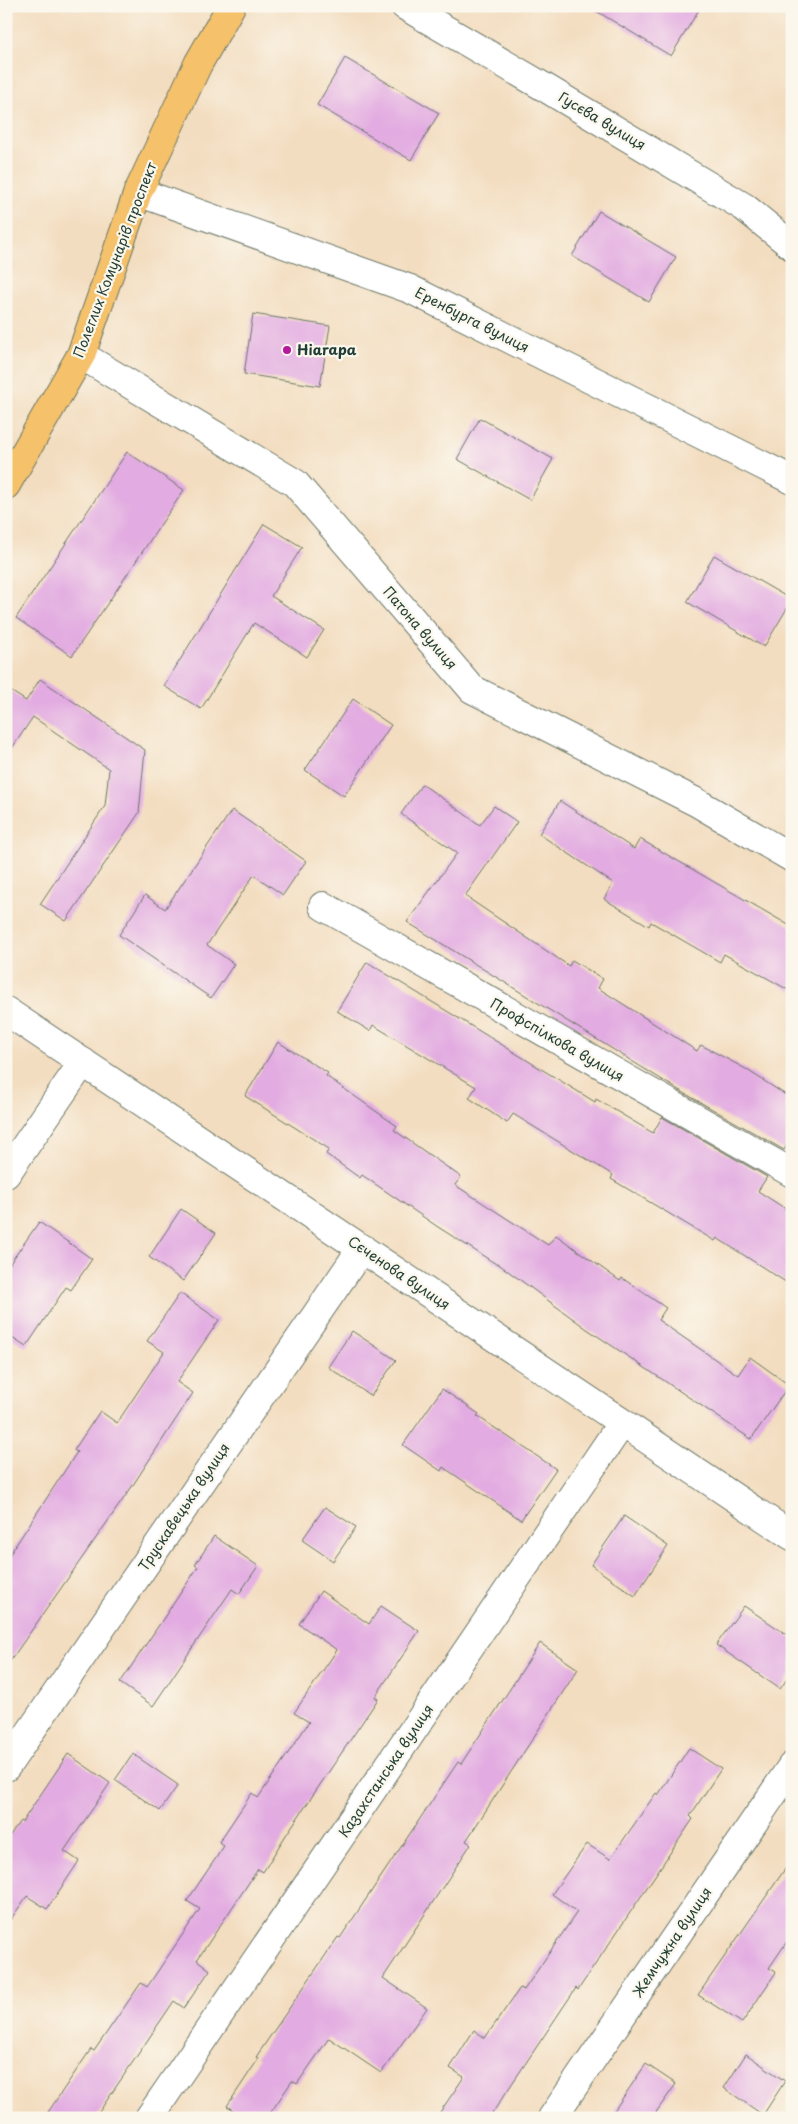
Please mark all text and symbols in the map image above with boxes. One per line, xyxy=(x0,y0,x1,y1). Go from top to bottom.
street label: Гусєва вулиця xyxy=(555,86,650,155)
street label: Полеглих Комунарів проспект xyxy=(67,159,162,361)
street label: Еренбурга вулиця xyxy=(411,282,533,357)
place label: Ніагара xyxy=(297,339,357,360)
marker: Ніагара xyxy=(281,344,293,356)
street label: Патона вулиця xyxy=(378,582,462,674)
street label: Профспілкова вулиця xyxy=(487,993,628,1086)
street label: Сєченова вулиця xyxy=(344,1231,455,1315)
street label: Трускавецька вулиця xyxy=(133,1438,234,1575)
street label: Казахстанська вулиця xyxy=(333,1700,438,1842)
street label: Жемчужна вулиця xyxy=(627,1882,716,2001)

